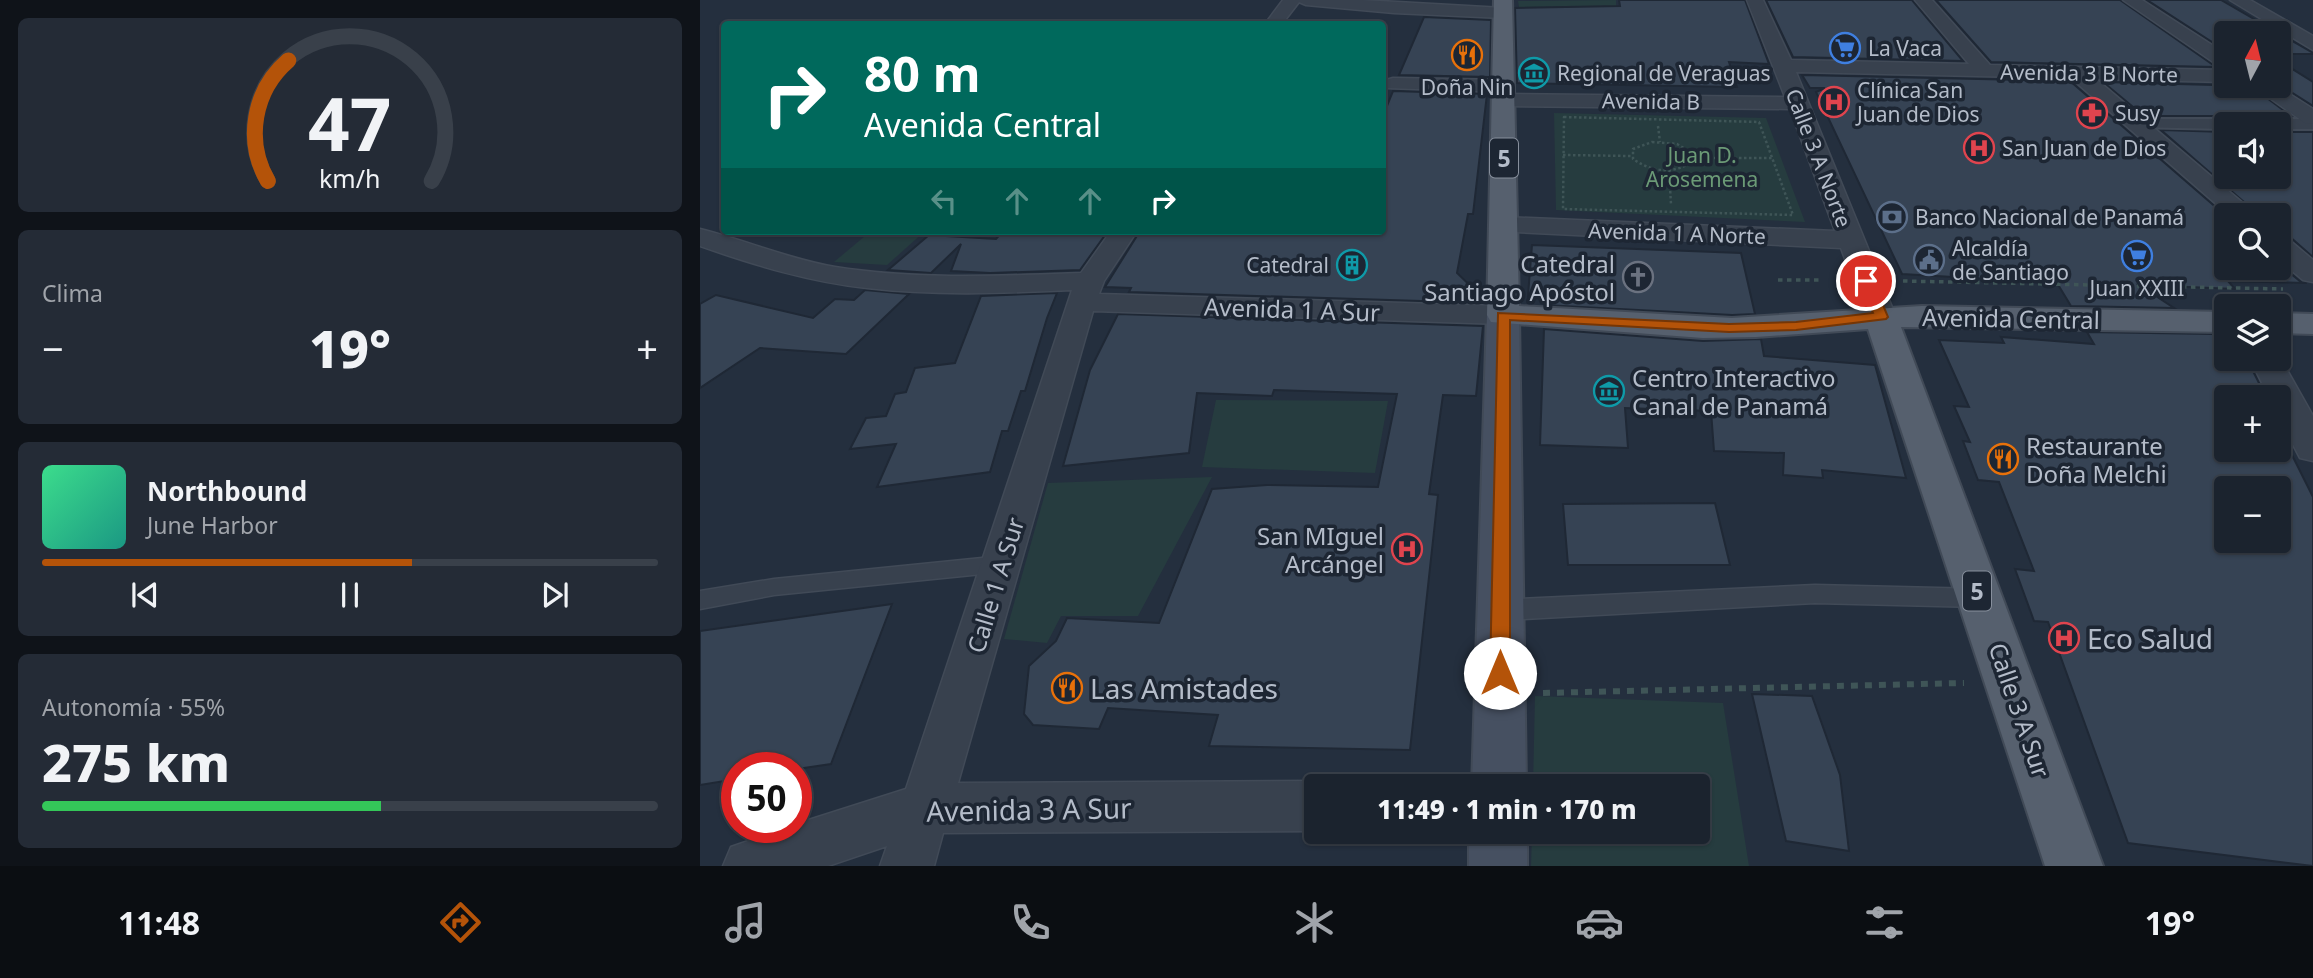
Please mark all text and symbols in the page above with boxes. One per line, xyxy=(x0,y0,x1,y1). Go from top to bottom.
north arrow xyxy=(2214,21,2291,98)
map controls xyxy=(2214,21,2291,553)
supermarket icon: La Vaca xyxy=(1828,31,1862,65)
place label: La Vaca xyxy=(1868,34,1942,62)
restaurant icon: Doña Nin xyxy=(1450,38,1484,72)
text: 80 m xyxy=(864,40,981,106)
icon: right xyxy=(749,49,840,140)
museum icon: Regional de Veraguas xyxy=(1517,56,1551,90)
street label: Avenida 3 B Norte xyxy=(2000,57,2178,89)
place label: Regional de Veraguas xyxy=(1557,59,1771,87)
text: 47 xyxy=(308,73,392,172)
place label: Doña Nin xyxy=(1421,73,1513,101)
place label: Clínica San Juan de Dios xyxy=(1855,76,1980,128)
street label: Calle 3 A Norte xyxy=(1780,85,1858,231)
hospital icon: Clínica San Juan de Dios xyxy=(1817,85,1851,119)
street label: Avenida B xyxy=(1602,86,1700,116)
pharmacy icon: Susy xyxy=(2075,96,2109,130)
place label: Susy xyxy=(2115,99,2161,127)
text: Avenida Central xyxy=(864,103,1101,146)
button: sound xyxy=(2214,112,2291,189)
hospital icon: San Juan de Dios xyxy=(1962,131,1996,165)
place label: San Juan de Dios xyxy=(2002,134,2166,162)
road number: 5 xyxy=(1490,139,1518,178)
park label: Juan D. Arosemena xyxy=(1646,141,1758,193)
text: km/h xyxy=(319,161,381,195)
icon: left xyxy=(925,182,963,220)
icon: ahead xyxy=(998,182,1036,220)
icon: ahead xyxy=(1071,182,1109,220)
icon: right xyxy=(1144,182,1182,220)
bank icon: Banco Nacional de Panamá xyxy=(1875,200,1909,234)
place label: Banco Nacional de Panamá xyxy=(1915,203,2184,231)
button: search xyxy=(2214,203,2291,280)
street label: Avenida 1 A Norte xyxy=(1588,216,1766,250)
place label: Alcaldía de Santiago xyxy=(1952,234,2069,286)
supermarket icon: Juan XXIII xyxy=(2120,239,2154,273)
public building icon: Alcaldía de Santiago xyxy=(1912,243,1946,277)
place label: Catedral Santiago Apóstol xyxy=(1424,247,1615,308)
building icon: Catedral xyxy=(1335,248,1369,282)
place label: Catedral xyxy=(1246,251,1329,279)
pin xyxy=(1836,251,1896,311)
church icon: Catedral Santiago Apóstol xyxy=(1621,260,1655,294)
icon: arrive xyxy=(1847,262,1885,300)
place label: Juan XXIII xyxy=(2088,274,2184,302)
text: Clima xyxy=(42,277,103,309)
street label: Avenida 1 A Sur xyxy=(1203,289,1381,329)
button: layers xyxy=(2214,294,2291,371)
street label: Avenida Central xyxy=(1922,300,2100,336)
text: 19° xyxy=(309,312,391,383)
text: − xyxy=(42,322,64,374)
text: + xyxy=(636,322,658,374)
place label: Centro Interactivo Canal de Panamá xyxy=(1632,361,1836,422)
museum icon: Centro Interactivo Canal de Panamá xyxy=(1592,374,1626,408)
button: + xyxy=(2214,385,2291,462)
place label: Restaurante Doña Melchi xyxy=(2026,429,2167,490)
restaurant icon: Restaurante Doña Melchi xyxy=(1986,442,2020,476)
text: Northbound xyxy=(147,473,307,509)
button: − xyxy=(2214,476,2291,553)
text: June Harbor xyxy=(147,509,278,541)
street label: Calle 1 A Sur xyxy=(959,513,1031,657)
place label: San MIguel Arcángel xyxy=(1257,519,1384,580)
hospital icon: San MIguel Arcángel xyxy=(1390,532,1424,566)
road number: 5 xyxy=(1963,572,1991,610)
icon: previous xyxy=(126,576,164,614)
icon: pause xyxy=(331,576,369,614)
icon: next xyxy=(536,576,574,614)
place label: Eco Salud xyxy=(2087,619,2213,657)
hospital icon: Eco Salud xyxy=(2047,621,2081,655)
position arrow xyxy=(1463,636,1537,710)
street label: Calle 3 A Sur xyxy=(1982,638,2058,782)
place label: Las Amistades xyxy=(1090,669,1278,707)
restaurant icon: Las Amistades xyxy=(1050,671,1084,705)
text: Autonomía · 55% xyxy=(42,691,225,723)
text: 275 km xyxy=(42,726,230,797)
speed limit sign: 50 xyxy=(721,752,812,843)
street label: Avenida 3 A Sur xyxy=(926,788,1132,830)
text: 11:49 · 1 min · 170 m xyxy=(1377,791,1637,827)
icon: directions xyxy=(436,898,485,947)
icon: music xyxy=(721,898,770,947)
icon: phone xyxy=(1006,898,1055,947)
icon: climate xyxy=(1290,898,1339,947)
icon: car xyxy=(1575,898,1624,947)
icon: filters xyxy=(1860,898,1909,947)
text: 11:48 xyxy=(118,901,200,944)
text: 19° xyxy=(2145,901,2195,944)

